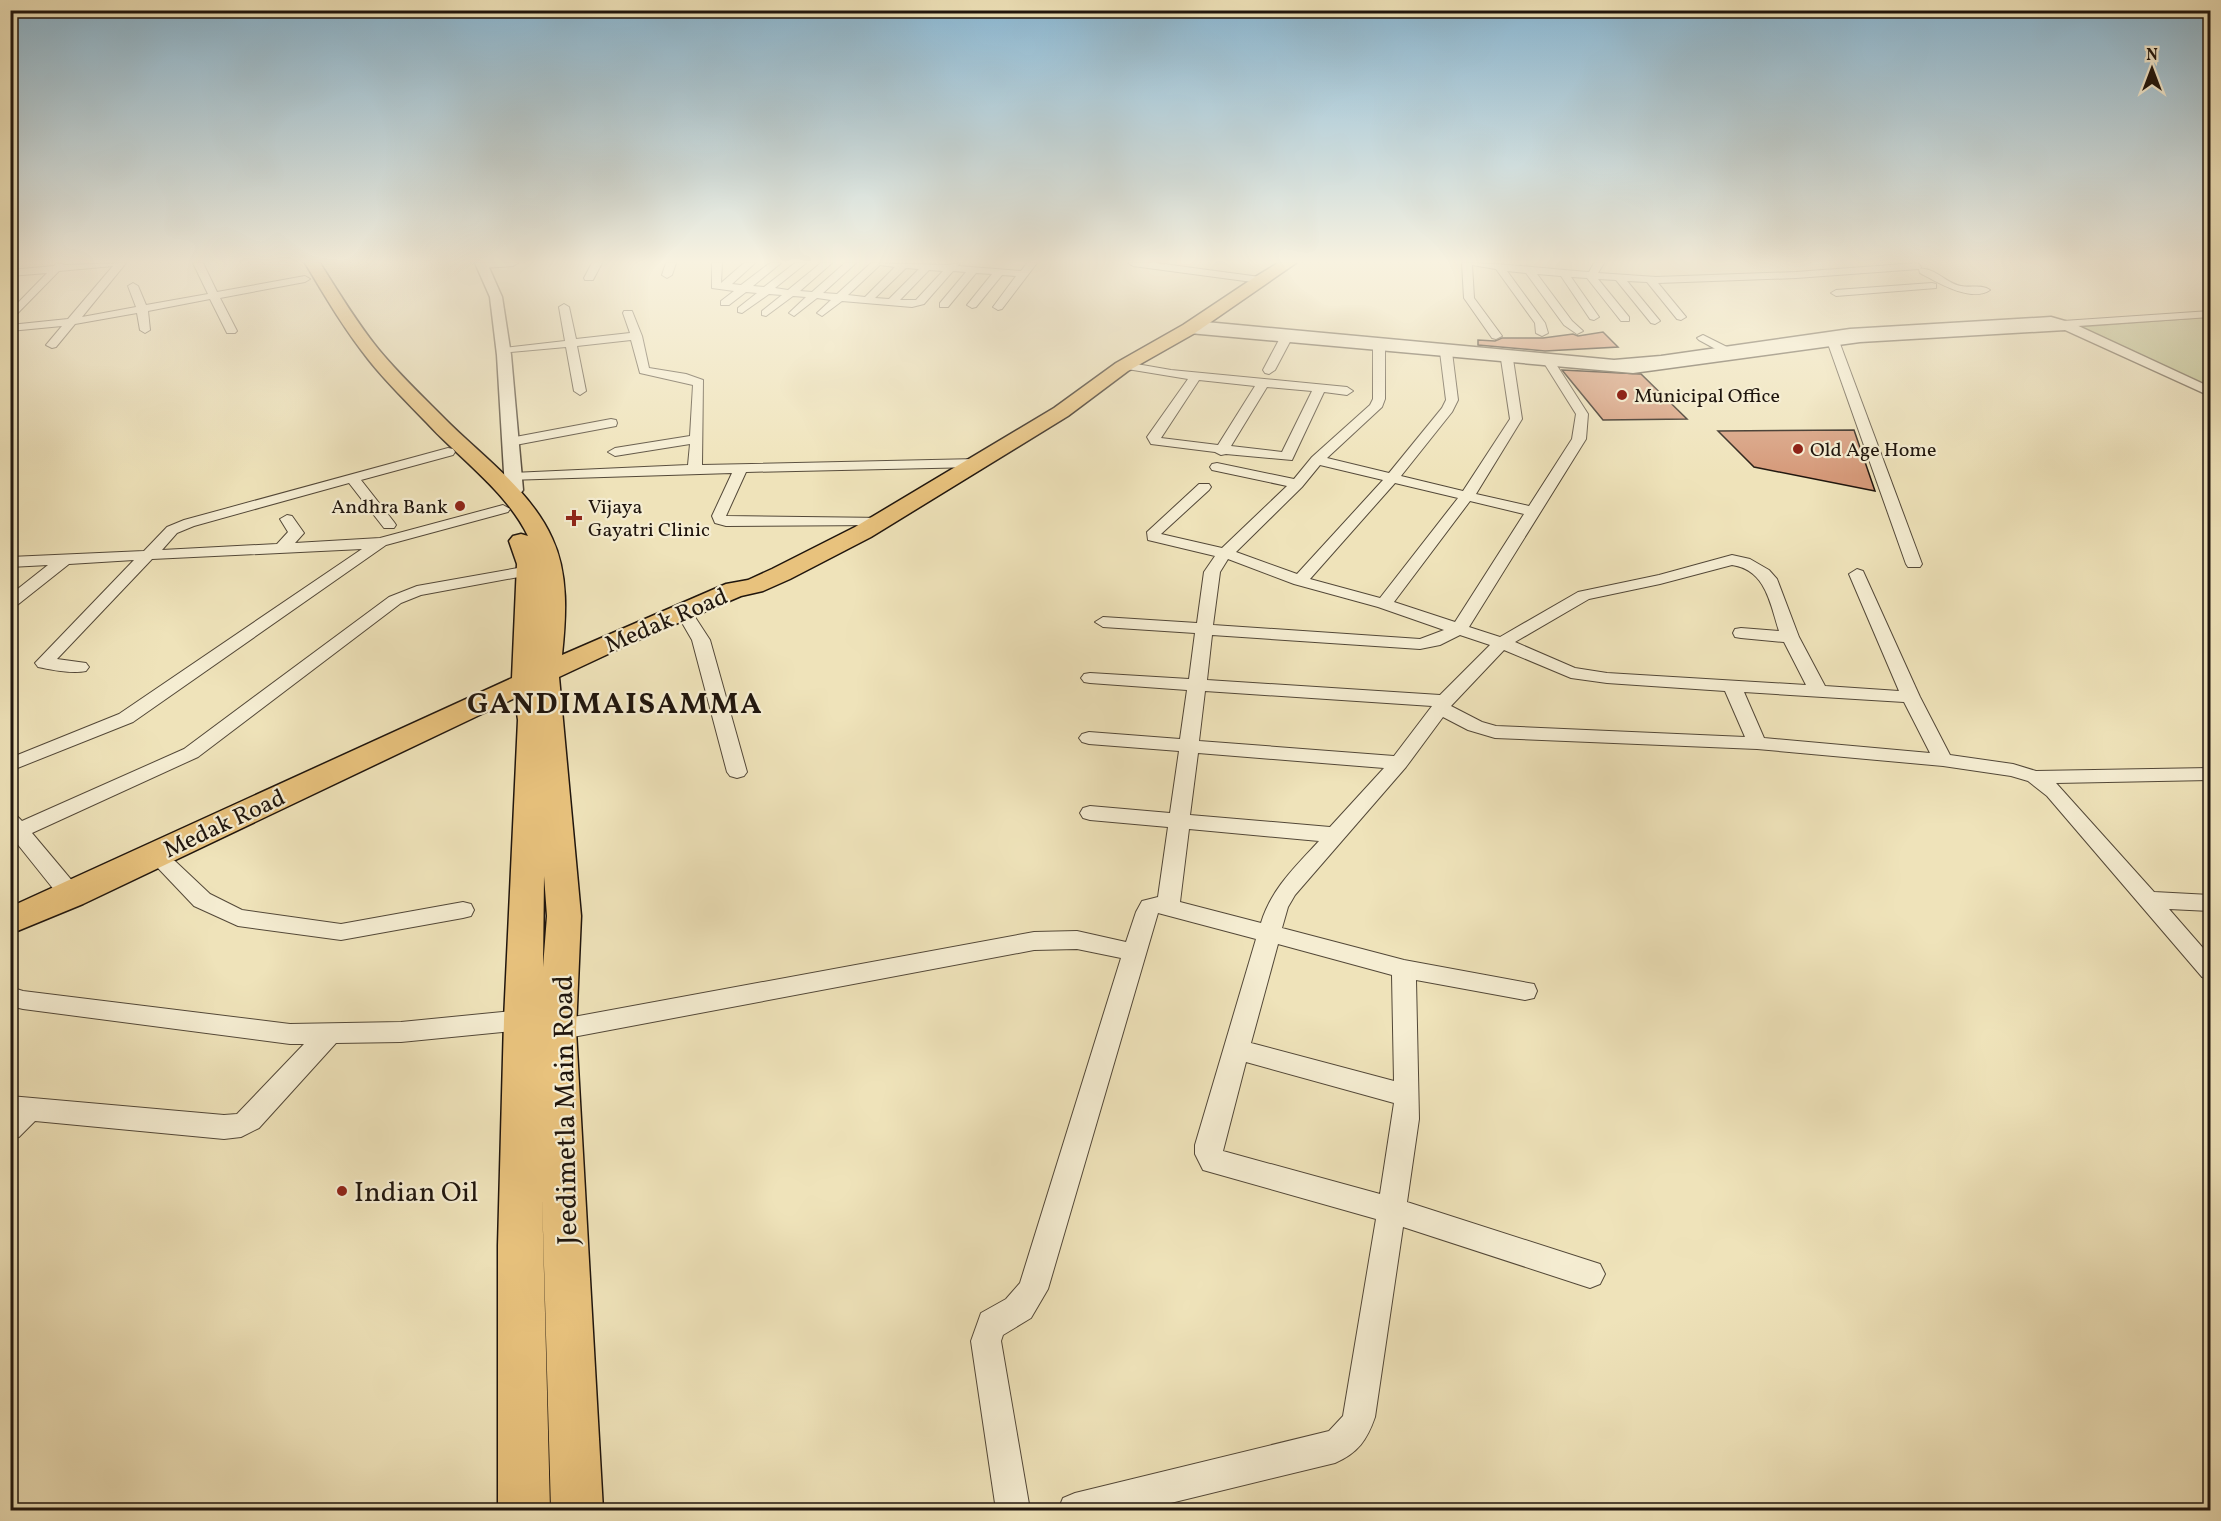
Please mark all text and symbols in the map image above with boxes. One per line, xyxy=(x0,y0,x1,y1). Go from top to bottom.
north arrow xyxy=(2122,39,2182,99)
text: N xyxy=(2146,45,2158,67)
place label: Municipal Office xyxy=(1634,383,1780,411)
marker: Municipal Office xyxy=(1615,388,1629,402)
place label: Old Age Home xyxy=(1810,437,1937,465)
marker: Old Age Home xyxy=(1791,442,1805,456)
place label: Andhra Bank xyxy=(331,494,448,522)
place label: Vijaya Gayatri Clinic xyxy=(588,494,710,545)
marker: Andhra Bank xyxy=(453,499,467,513)
marker: Vijaya Gayatri Clinic xyxy=(565,509,583,527)
street label: Medak Road xyxy=(600,581,734,663)
district label: GANDIMAISAMMA xyxy=(467,684,763,726)
street label: Medak Road xyxy=(158,782,291,868)
street label: Jeedimetla Main Road xyxy=(545,975,588,1245)
place label: Indian Oil xyxy=(354,1174,478,1213)
marker: Indian Oil xyxy=(335,1184,349,1198)

